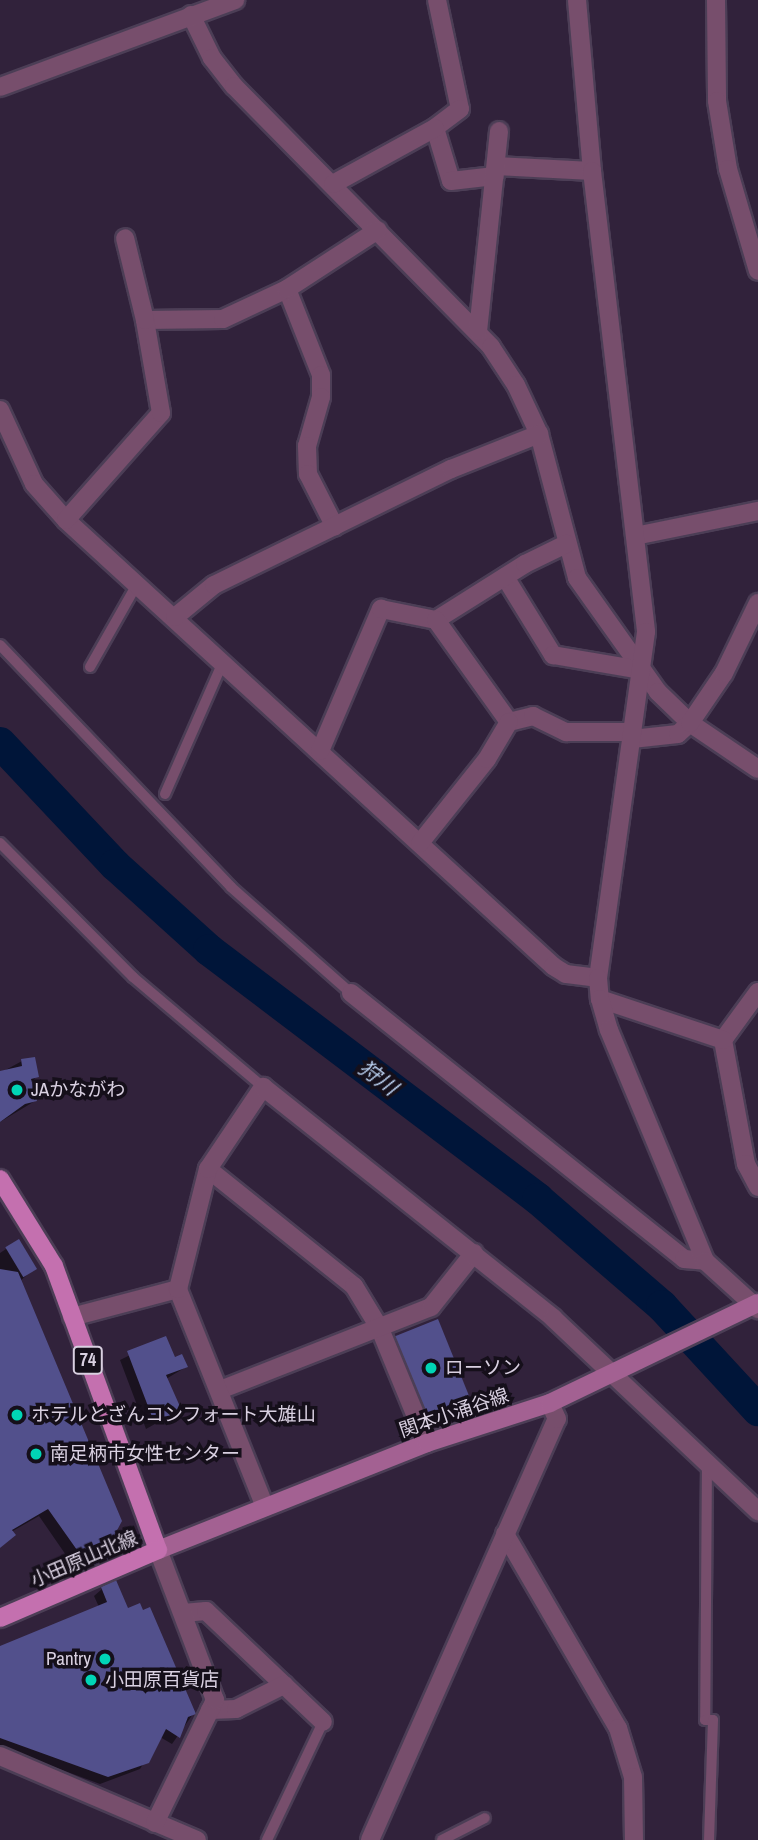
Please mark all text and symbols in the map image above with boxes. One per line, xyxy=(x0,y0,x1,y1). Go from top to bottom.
water label: 狩川 xyxy=(354,1055,402,1101)
place label: JAかながわ xyxy=(31,1079,125,1101)
marker: JAかながわ xyxy=(9,1082,25,1098)
road number: 74 xyxy=(72,1345,104,1374)
place label: ローソン xyxy=(445,1357,521,1379)
marker: ローソン xyxy=(423,1360,439,1376)
street label: 関本小涌谷線 xyxy=(396,1384,512,1442)
place label: ホテルとざんコンフォート大雄山 xyxy=(31,1404,316,1426)
marker: ホテルとざんコンフォート大雄山 xyxy=(9,1407,25,1423)
place label: 南足柄市女性センター xyxy=(50,1443,240,1465)
marker: 南足柄市女性センター xyxy=(28,1446,44,1462)
street label: 小田原山北線 xyxy=(27,1526,141,1592)
place label: Pantry xyxy=(46,1648,91,1670)
marker: Pantry xyxy=(97,1651,113,1667)
place label: 小田原百貨店 xyxy=(105,1669,219,1691)
marker: 小田原百貨店 xyxy=(83,1672,99,1688)

